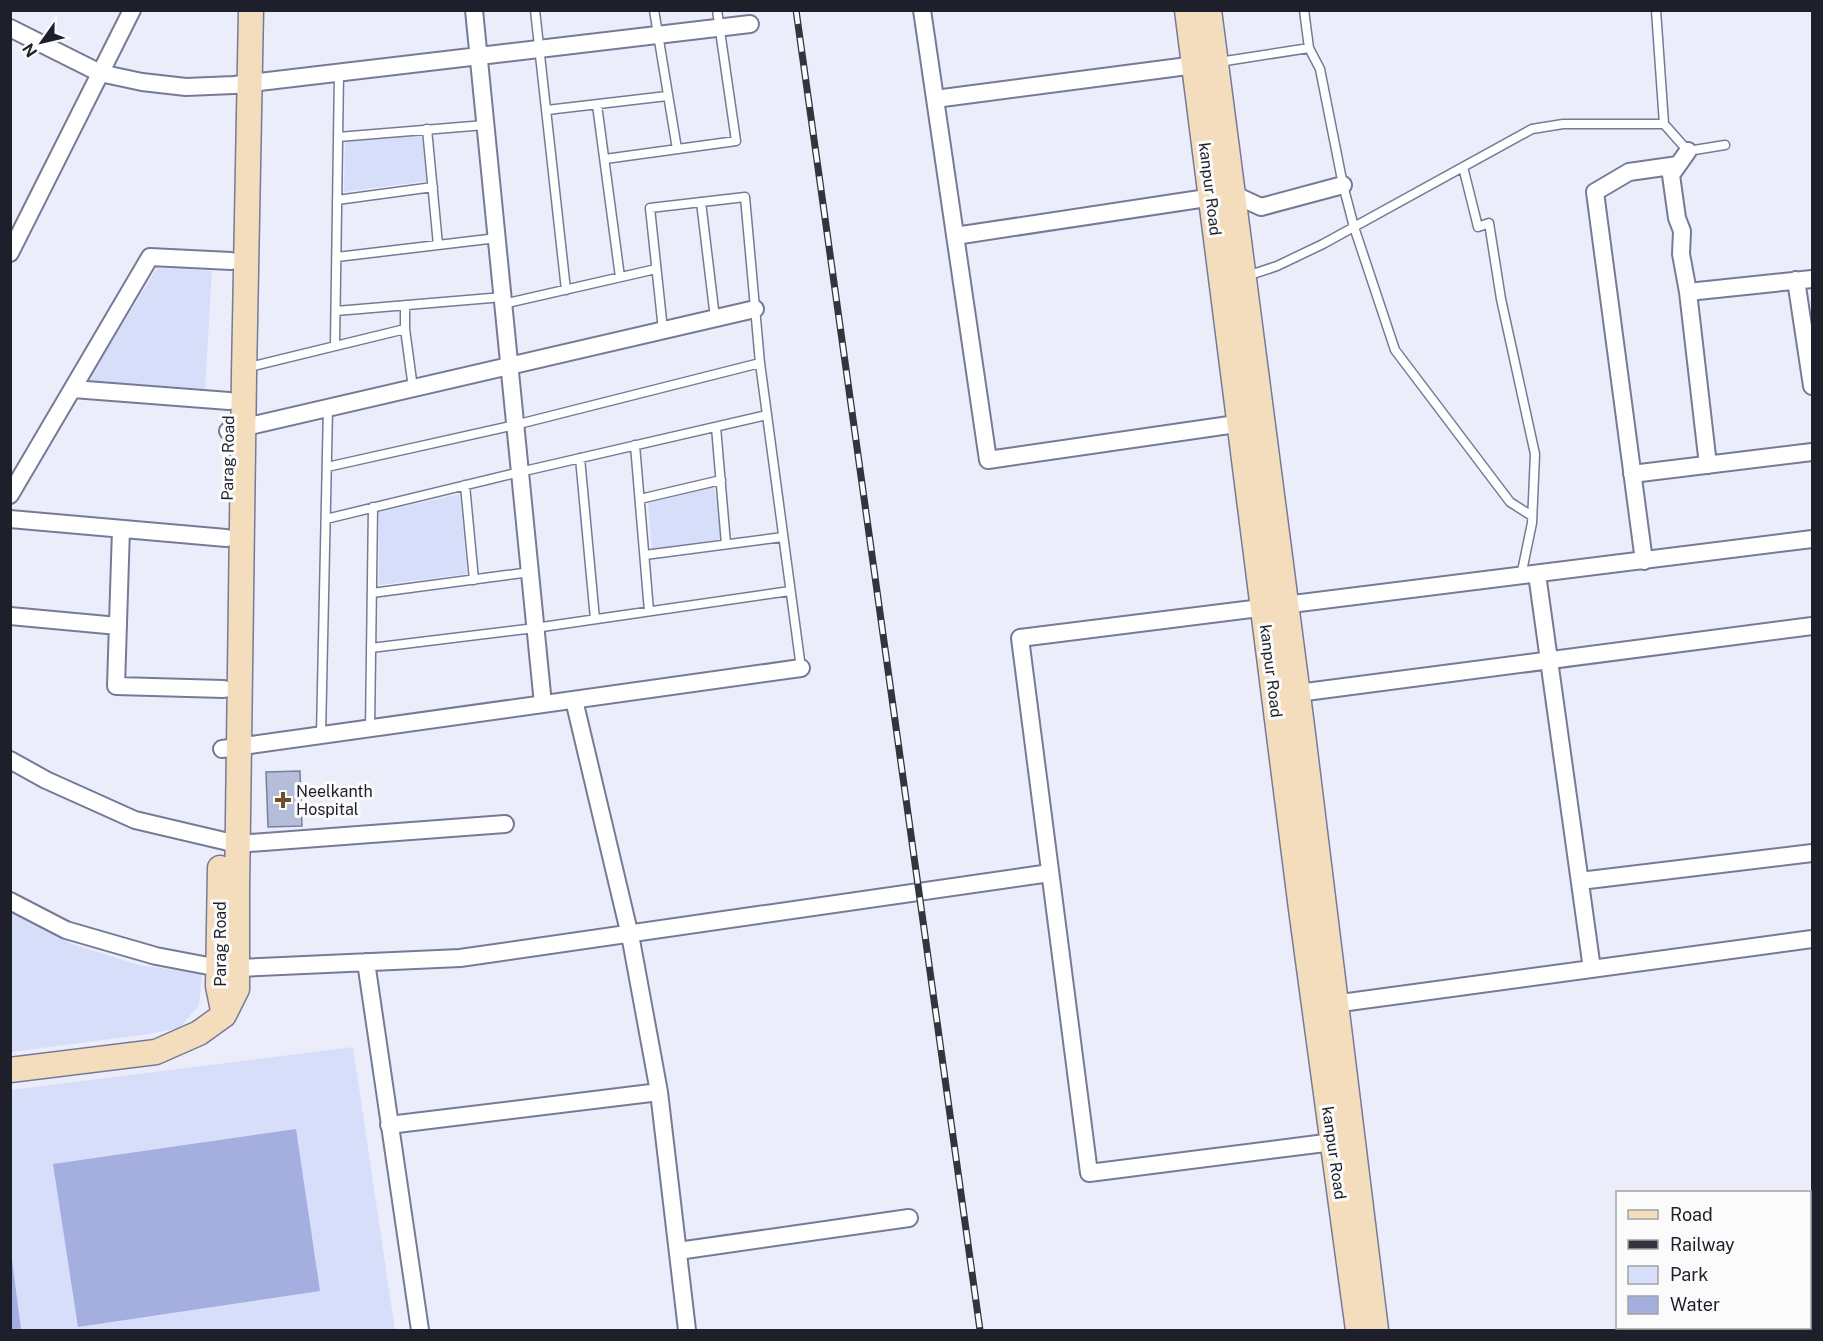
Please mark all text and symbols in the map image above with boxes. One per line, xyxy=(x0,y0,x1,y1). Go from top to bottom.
north arrow xyxy=(12,12,72,72)
text: N xyxy=(19,40,41,61)
street label: kanpur Road xyxy=(1195,141,1225,237)
street label: Parag Road xyxy=(218,415,238,501)
street label: kanpur Road xyxy=(1256,623,1286,719)
place label: Neelkanth Hospital xyxy=(296,782,373,819)
marker: Neelkanth Hospital xyxy=(274,791,292,809)
street label: Parag Road xyxy=(211,901,230,987)
street label: kanpur Road xyxy=(1318,1105,1350,1201)
legend xyxy=(1616,1191,1811,1329)
text: Road xyxy=(1670,1204,1713,1225)
text: Railway xyxy=(1670,1234,1735,1255)
text: Park xyxy=(1670,1264,1708,1285)
text: Water xyxy=(1670,1294,1720,1315)

